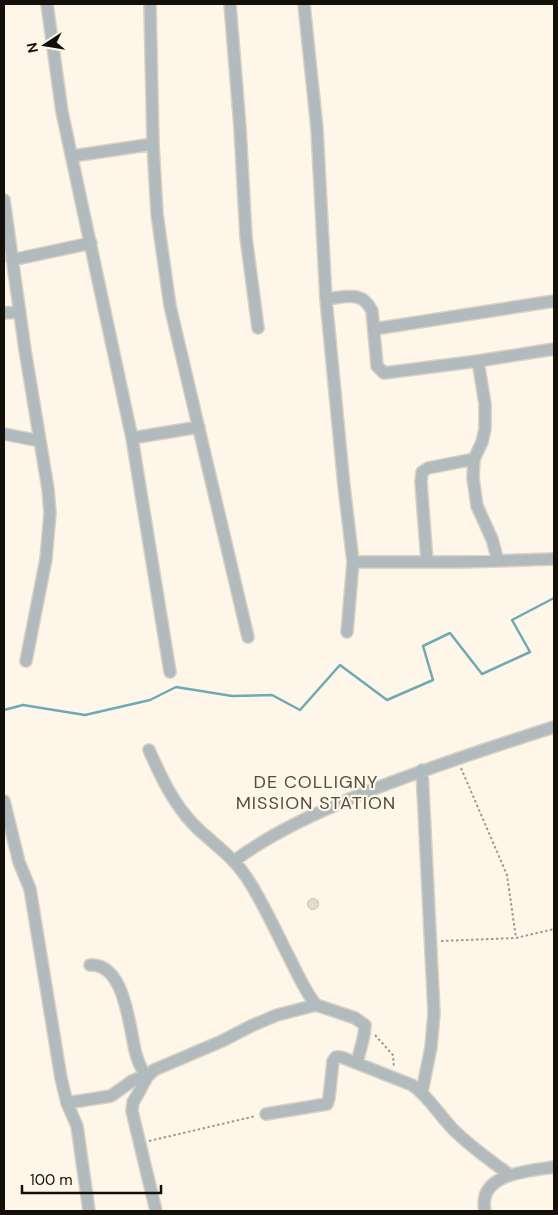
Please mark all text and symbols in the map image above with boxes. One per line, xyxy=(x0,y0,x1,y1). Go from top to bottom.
north arrow xyxy=(20,20,70,70)
text: N xyxy=(22,41,42,55)
district label: DE COLLIGNY MISSION STATION xyxy=(236,770,396,815)
scale bar xyxy=(22,1162,161,1194)
text: 100 m xyxy=(30,1170,73,1190)

